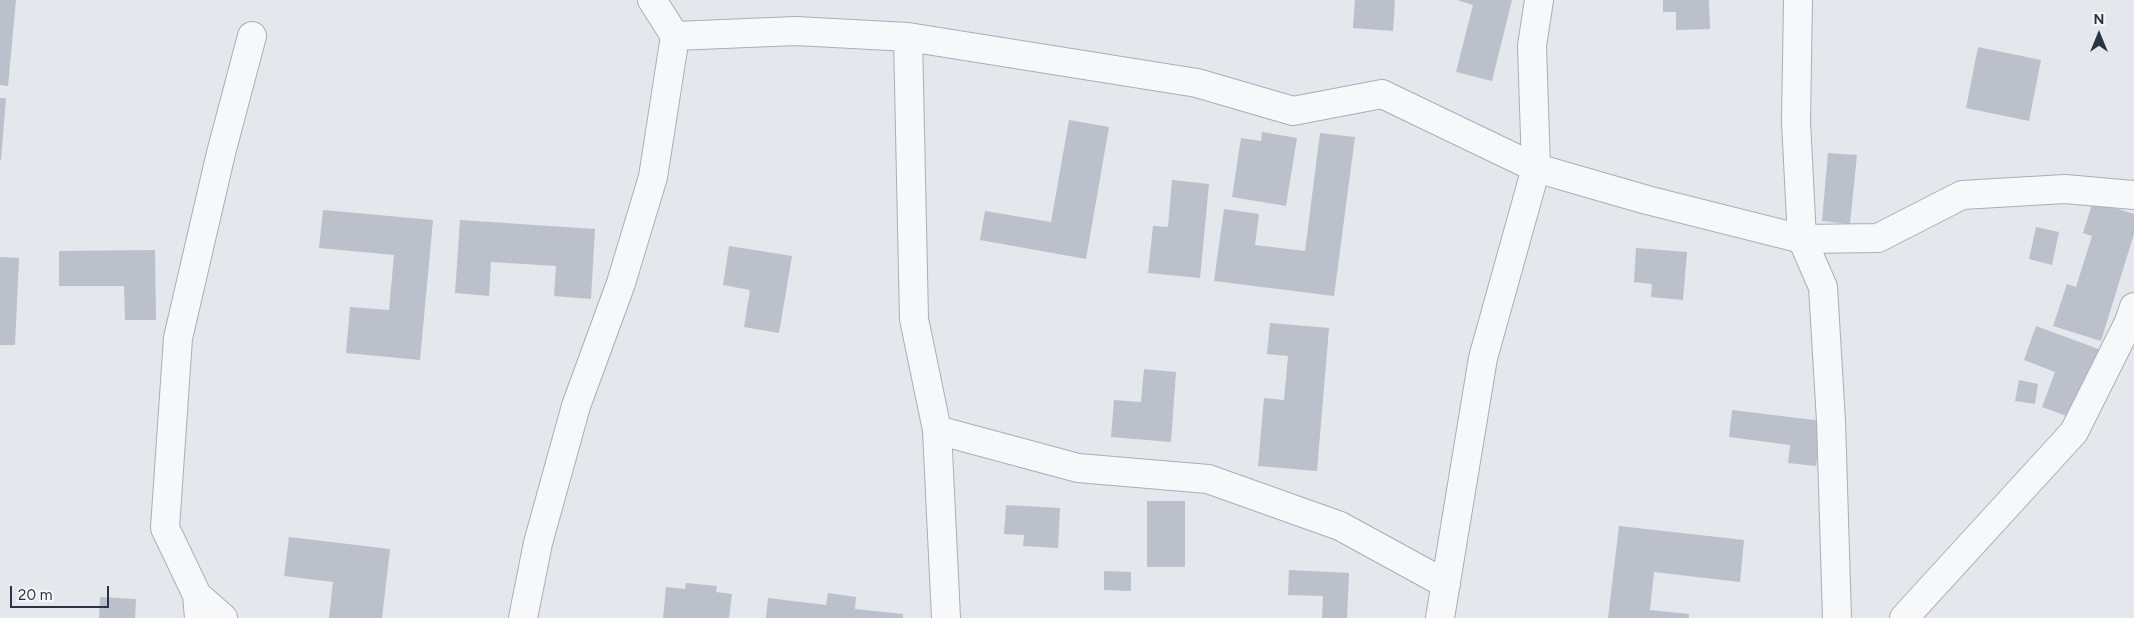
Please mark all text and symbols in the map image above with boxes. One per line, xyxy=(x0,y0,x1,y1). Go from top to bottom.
north arrow xyxy=(2074,10,2124,60)
text: N xyxy=(2094,11,2104,28)
scale bar xyxy=(12,576,111,608)
text: 20 m xyxy=(18,586,52,604)

